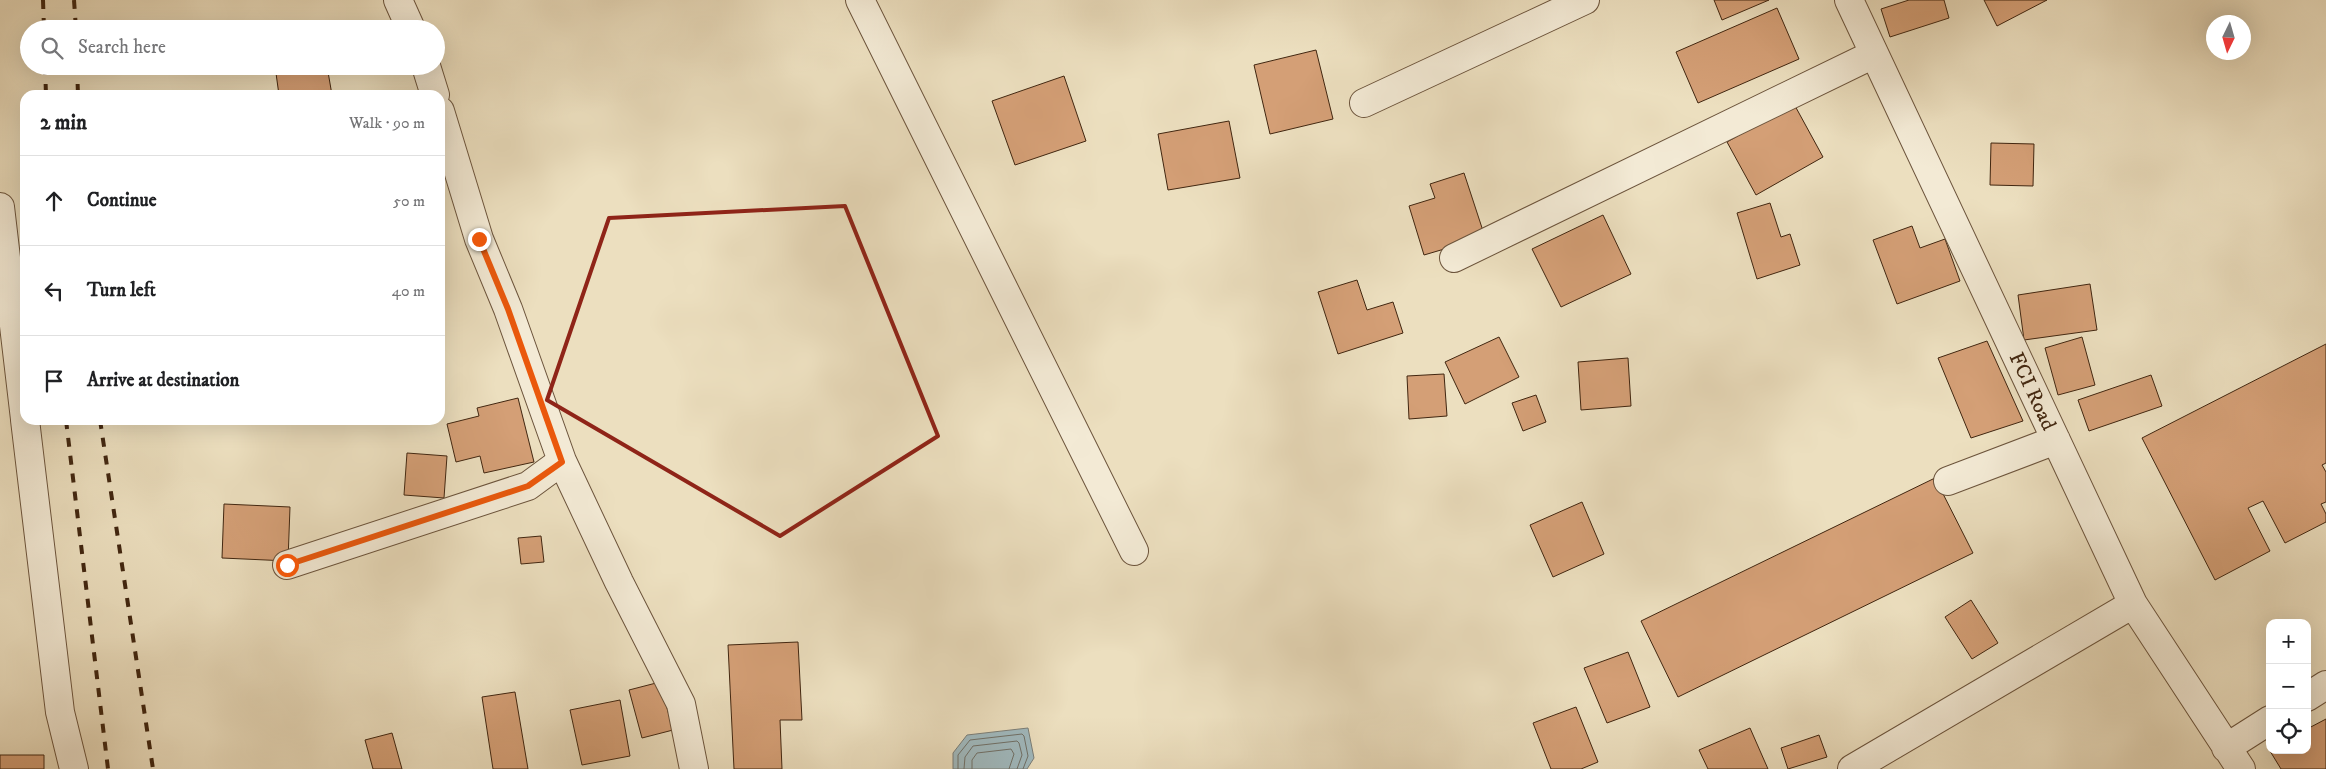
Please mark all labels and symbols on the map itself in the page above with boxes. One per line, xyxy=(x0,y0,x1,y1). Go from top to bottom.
north arrow xyxy=(2206,15,2251,60)
route end xyxy=(468,228,491,251)
street label: FCI Road xyxy=(2003,348,2062,435)
route start xyxy=(276,554,299,577)

